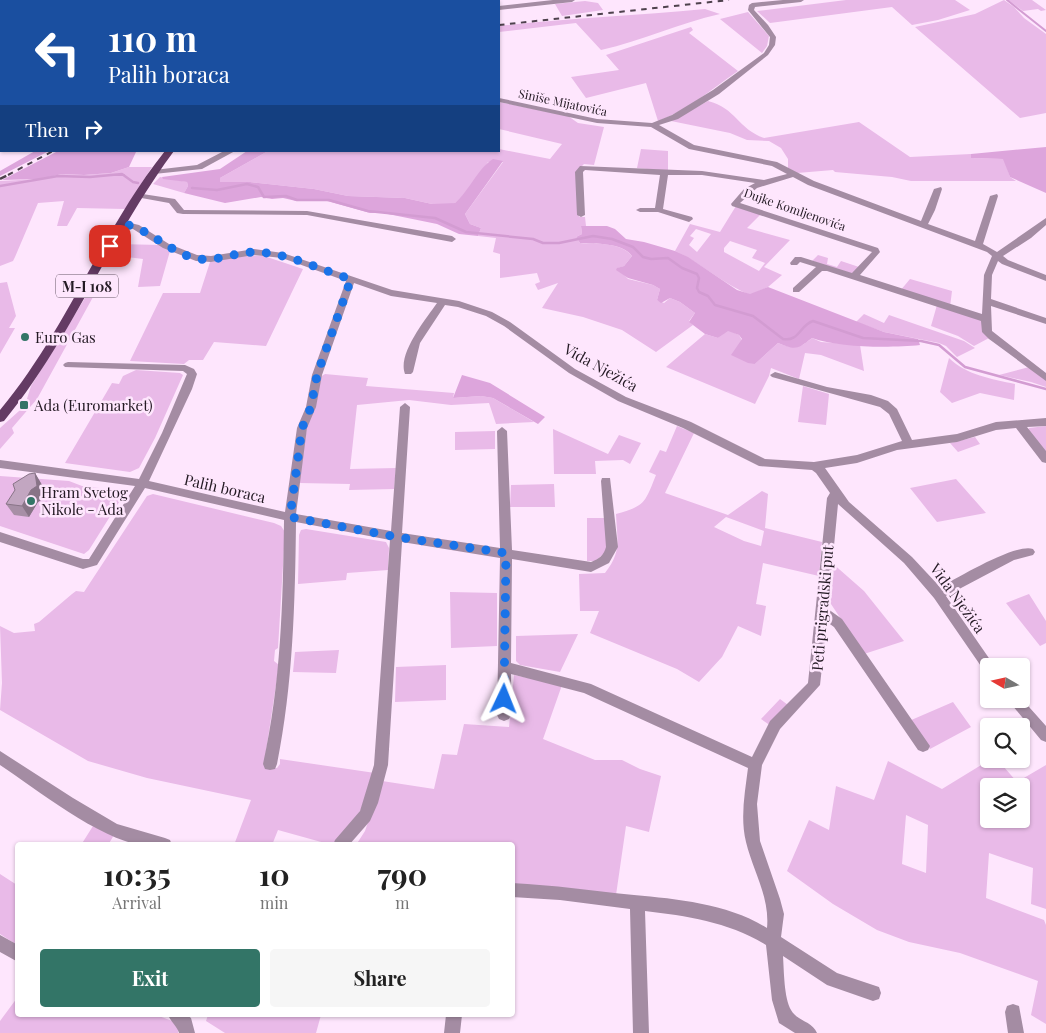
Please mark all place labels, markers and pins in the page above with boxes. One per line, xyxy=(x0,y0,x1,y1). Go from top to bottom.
pin xyxy=(89,225,131,267)
place label: Euro Gas xyxy=(35,327,96,347)
marker: Euro Gas xyxy=(19,331,31,343)
place label: Ada (Euromarket) xyxy=(33,395,153,415)
marker: Ada (Euromarket) xyxy=(18,399,30,411)
place label: Hram Svetog Nikole - Ada xyxy=(41,482,128,519)
marker: Hram Svetog Nikole - Ada xyxy=(25,495,37,507)

